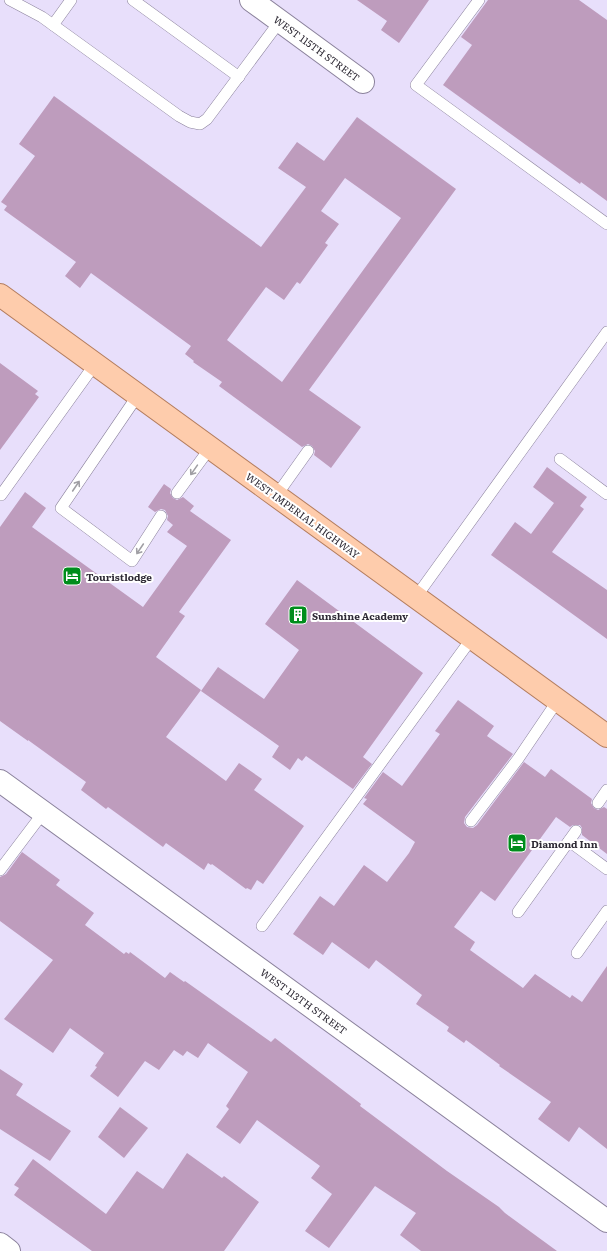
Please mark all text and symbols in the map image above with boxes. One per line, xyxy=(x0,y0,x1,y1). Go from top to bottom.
street label: WEST 115TH STREET xyxy=(271,11,363,85)
one-way arrow xyxy=(190,465,198,476)
street label: WEST IMPERIAL HIGHWAY xyxy=(243,468,363,562)
one-way arrow xyxy=(72,481,80,492)
one-way arrow xyxy=(136,543,144,554)
hotel icon: Touristlodge xyxy=(61,565,83,587)
place label: Touristlodge xyxy=(86,569,152,584)
building icon: Sunshine Academy xyxy=(287,604,309,626)
place label: Sunshine Academy xyxy=(312,608,409,623)
hotel icon: Diamond Inn xyxy=(506,832,528,854)
place label: Diamond Inn xyxy=(531,836,598,851)
street label: WEST 113TH STREET xyxy=(258,964,350,1038)

